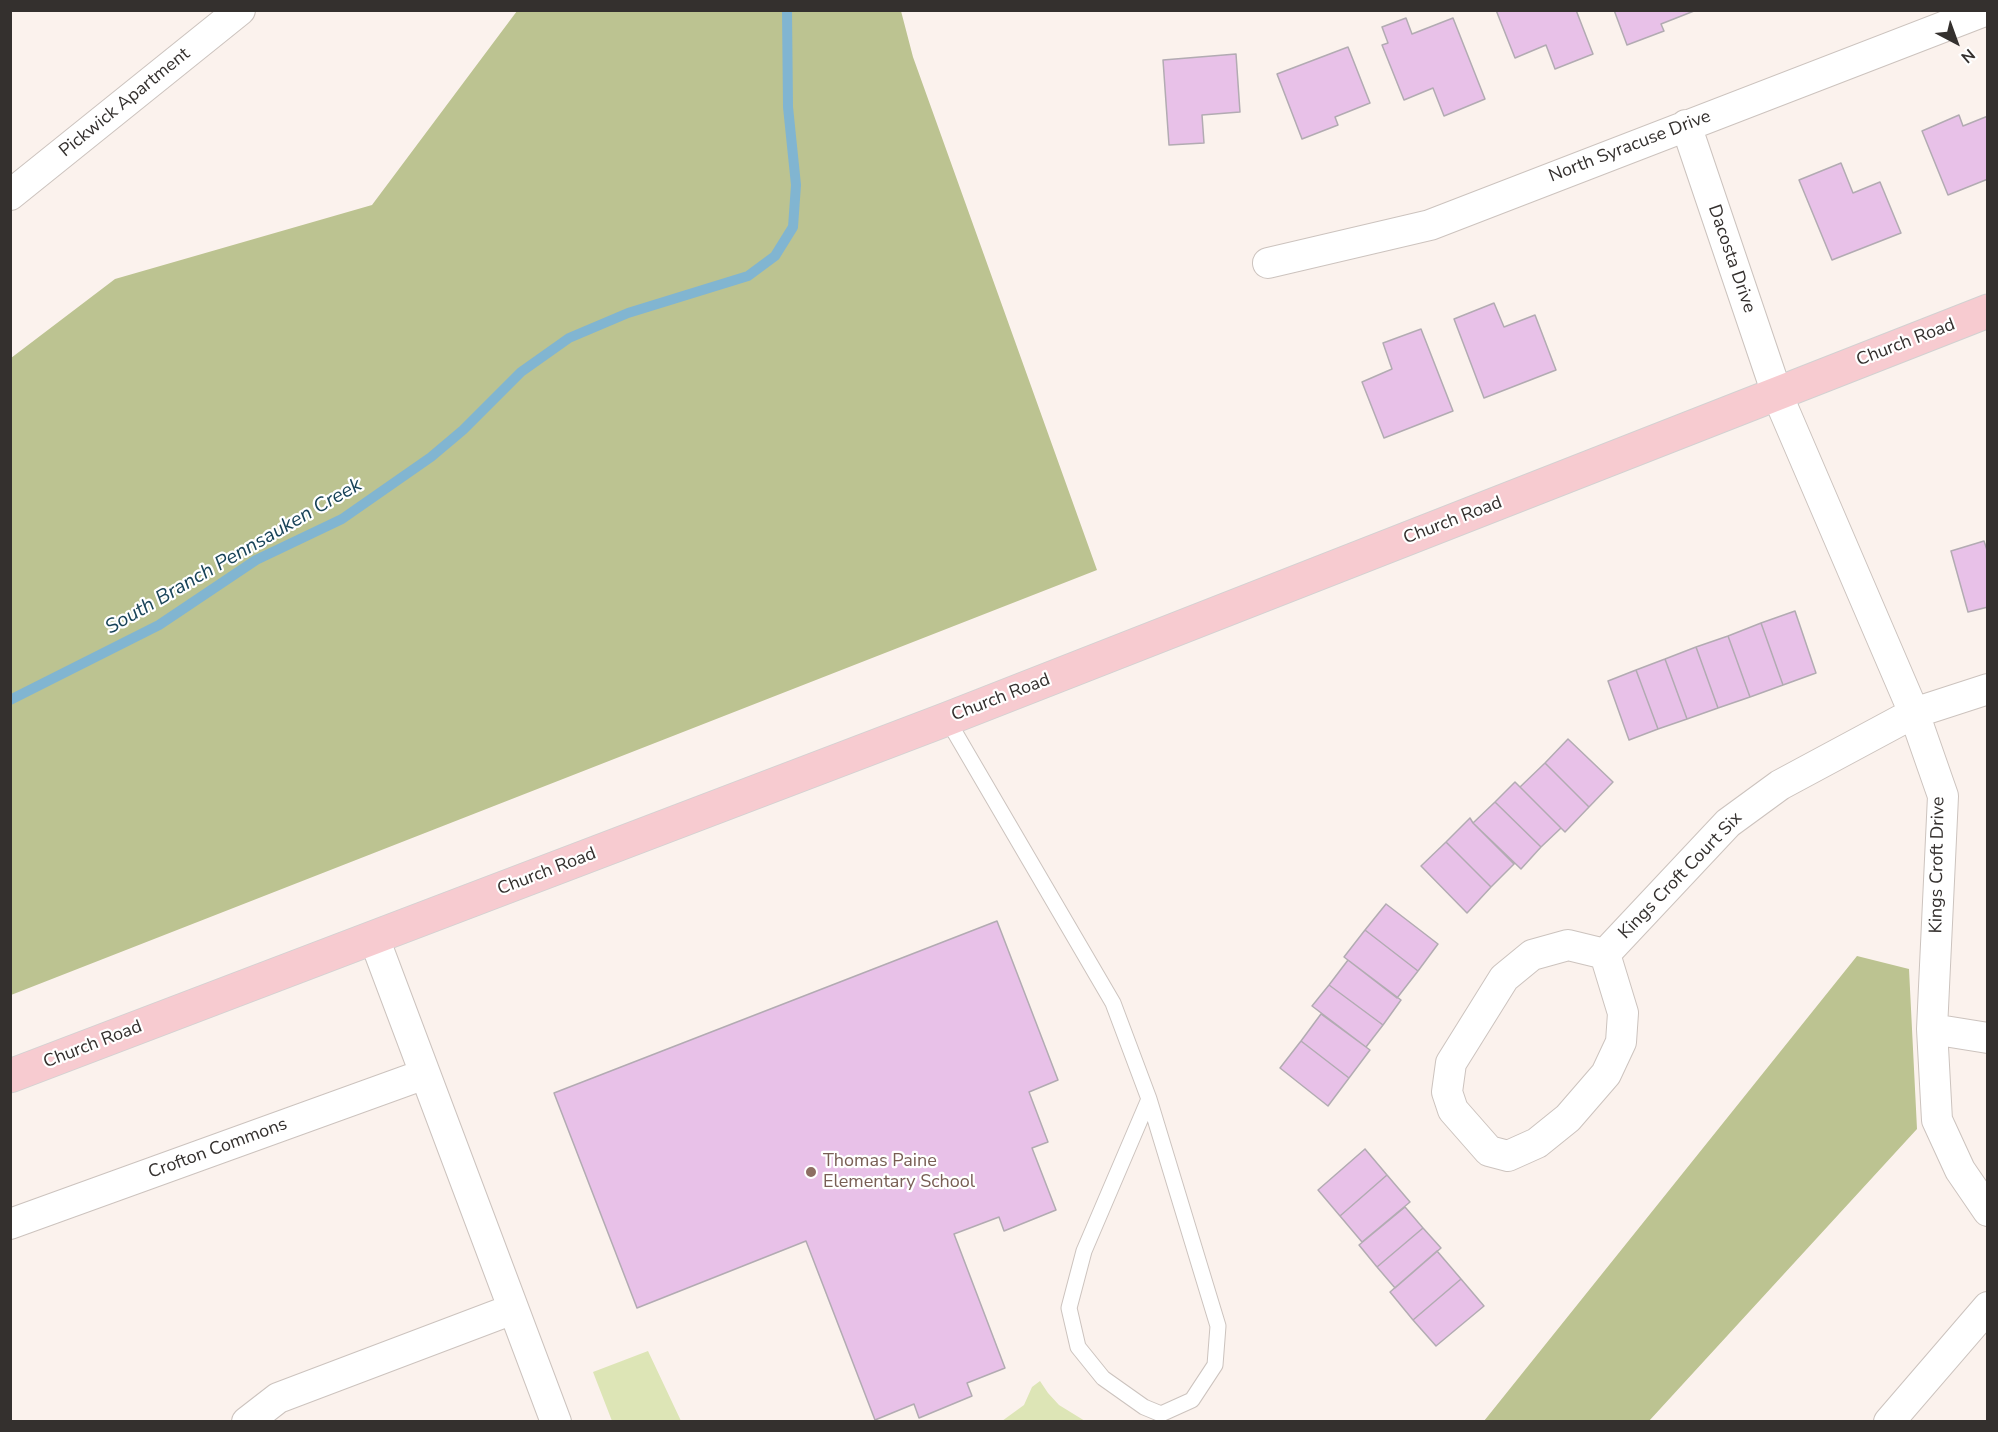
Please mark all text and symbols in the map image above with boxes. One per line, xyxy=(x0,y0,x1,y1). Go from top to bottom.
north arrow xyxy=(1926,12,1986,72)
text: N xyxy=(1956,43,1980,68)
street label: Pickwick Apartment xyxy=(55,44,195,162)
street label: North Syracuse Drive xyxy=(1546,106,1714,188)
street label: Dacosta Drive xyxy=(1702,202,1760,316)
street label: Church Road xyxy=(1854,314,1958,372)
water label: South Branch Pennsauken Creek xyxy=(102,474,366,640)
street label: Church Road xyxy=(1401,492,1505,550)
street label: Church Road xyxy=(949,669,1053,727)
street label: Kings Croft Drive xyxy=(1926,796,1950,934)
street label: Kings Croft Court Six xyxy=(1615,808,1747,944)
street label: Church Road xyxy=(495,843,599,901)
street label: Church Road xyxy=(41,1016,145,1074)
street label: Crofton Commons xyxy=(146,1114,290,1184)
place label: Thomas Paine Elementary School xyxy=(823,1151,975,1194)
marker: Thomas Paine Elementary School xyxy=(804,1165,818,1179)

